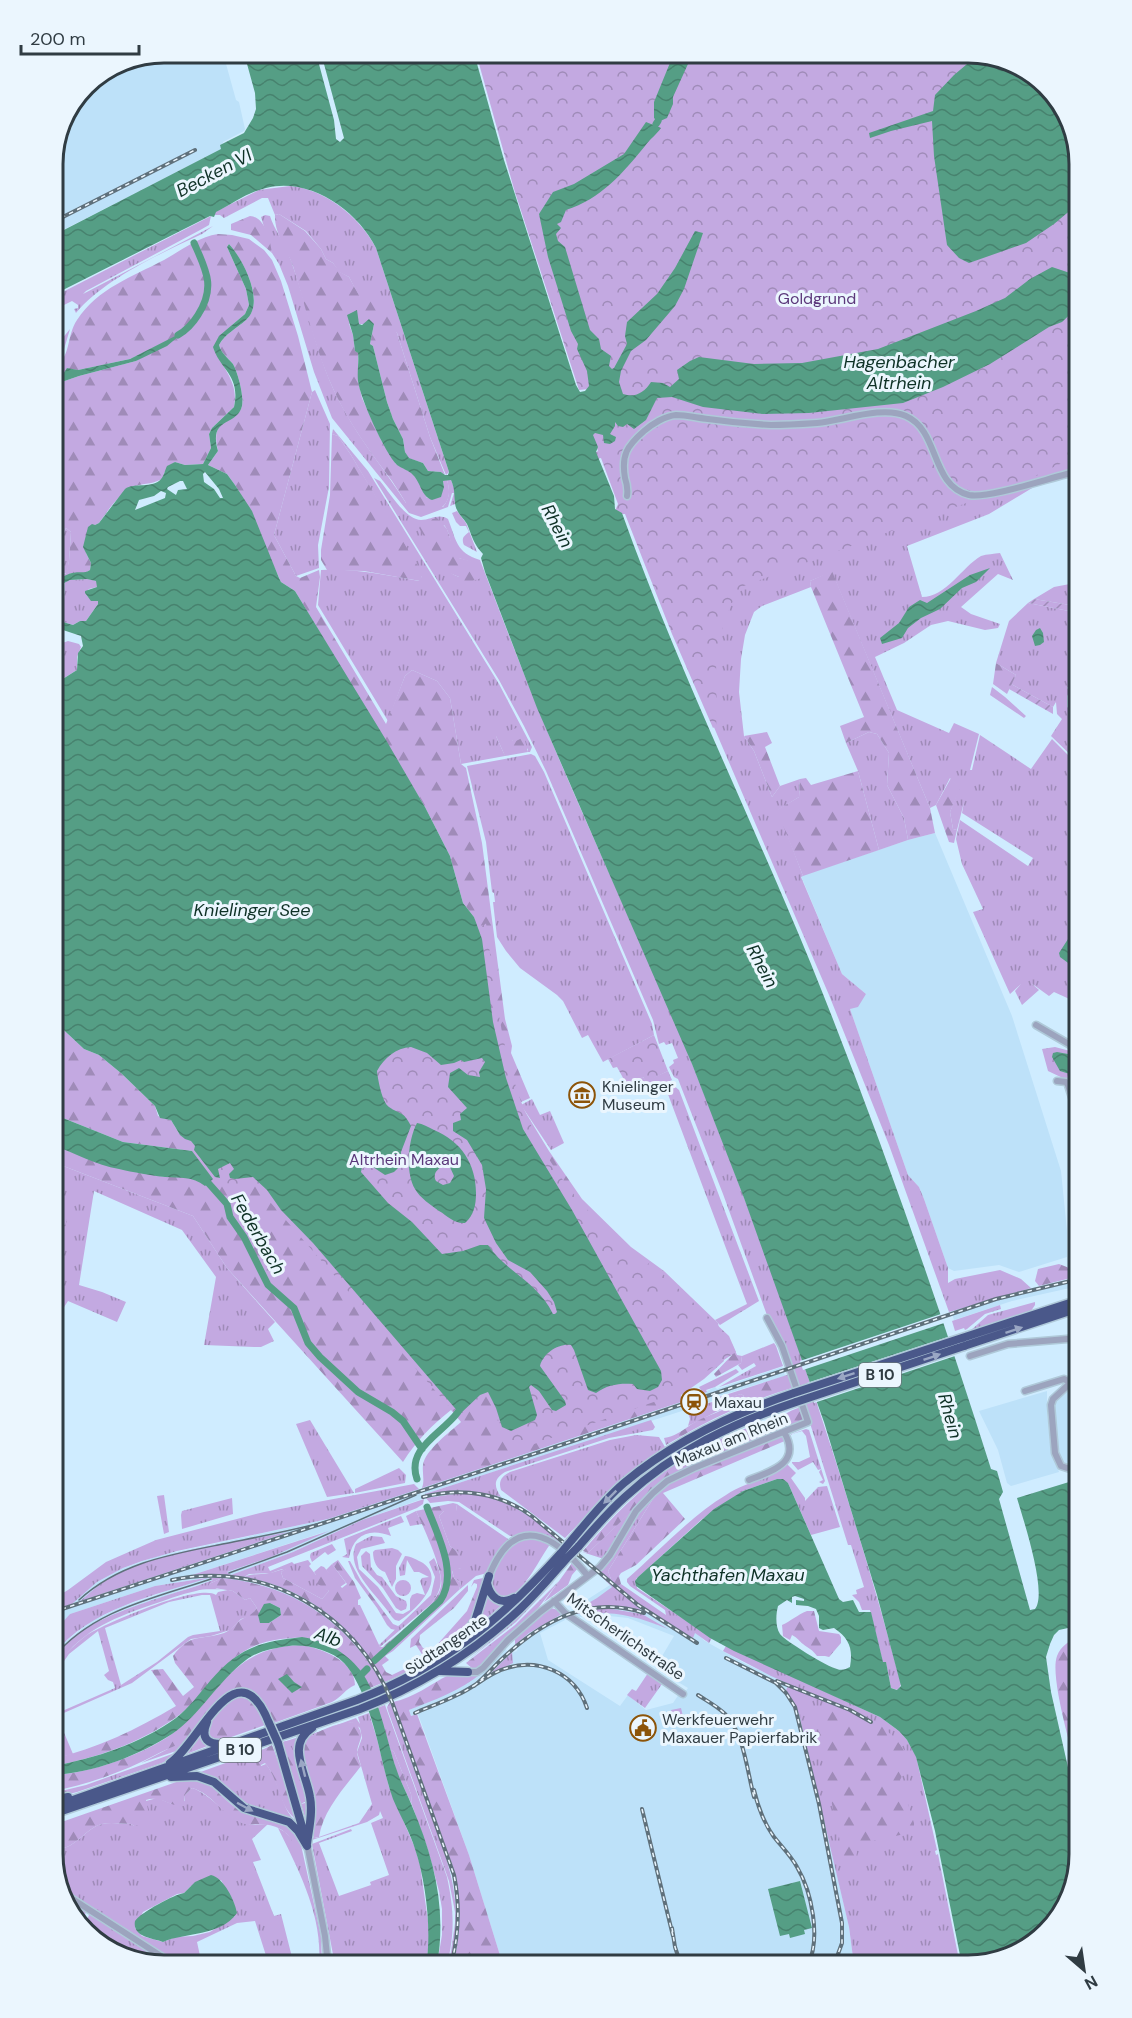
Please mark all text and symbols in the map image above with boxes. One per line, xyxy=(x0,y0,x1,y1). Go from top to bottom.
scale bar xyxy=(21,18,140,56)
text: 200 m xyxy=(30,27,86,51)
water label: Becken VI xyxy=(172,143,257,203)
park label: Goldgrund xyxy=(778,288,856,309)
water label: Hagenbacher Altrhein xyxy=(843,350,956,395)
water label: Rhein xyxy=(536,500,578,552)
water label: Knielinger See xyxy=(194,898,310,922)
water label: Rhein xyxy=(741,940,783,992)
place label: Knielinger Museum xyxy=(602,1076,674,1115)
museum icon: Knielinger Museum xyxy=(567,1080,597,1110)
park label: Altrhein Maxau xyxy=(349,1149,459,1170)
water label: Federbach xyxy=(225,1189,291,1279)
one-way arrow xyxy=(1005,1325,1023,1335)
one-way arrow xyxy=(923,1352,941,1362)
road number: B 10 xyxy=(859,1363,901,1387)
one-way arrow xyxy=(837,1371,855,1381)
station icon: Maxau xyxy=(679,1387,709,1417)
water label: Rhein xyxy=(932,1391,968,1441)
place label: Maxau xyxy=(714,1392,762,1413)
street label: Maxau am Rhein xyxy=(672,1407,791,1472)
one-way arrow xyxy=(603,1490,618,1504)
water label: Yachthafen Maxau xyxy=(651,1563,805,1587)
street label: Mitscherlichstraße xyxy=(563,1588,689,1685)
street label: Südtangente xyxy=(401,1609,491,1680)
water label: Alb xyxy=(310,1621,345,1653)
place label: Werkfeuerwehr Maxauer Papierfabrik xyxy=(662,1709,817,1748)
public building icon: Werkfeuerwehr Maxauer Papierfabrik xyxy=(628,1713,658,1743)
road number: B 10 xyxy=(219,1738,261,1762)
one-way arrow xyxy=(297,1759,307,1778)
one-way arrow xyxy=(237,1802,254,1812)
north arrow xyxy=(1054,1940,1114,2000)
text: N xyxy=(1081,1971,1101,1995)

